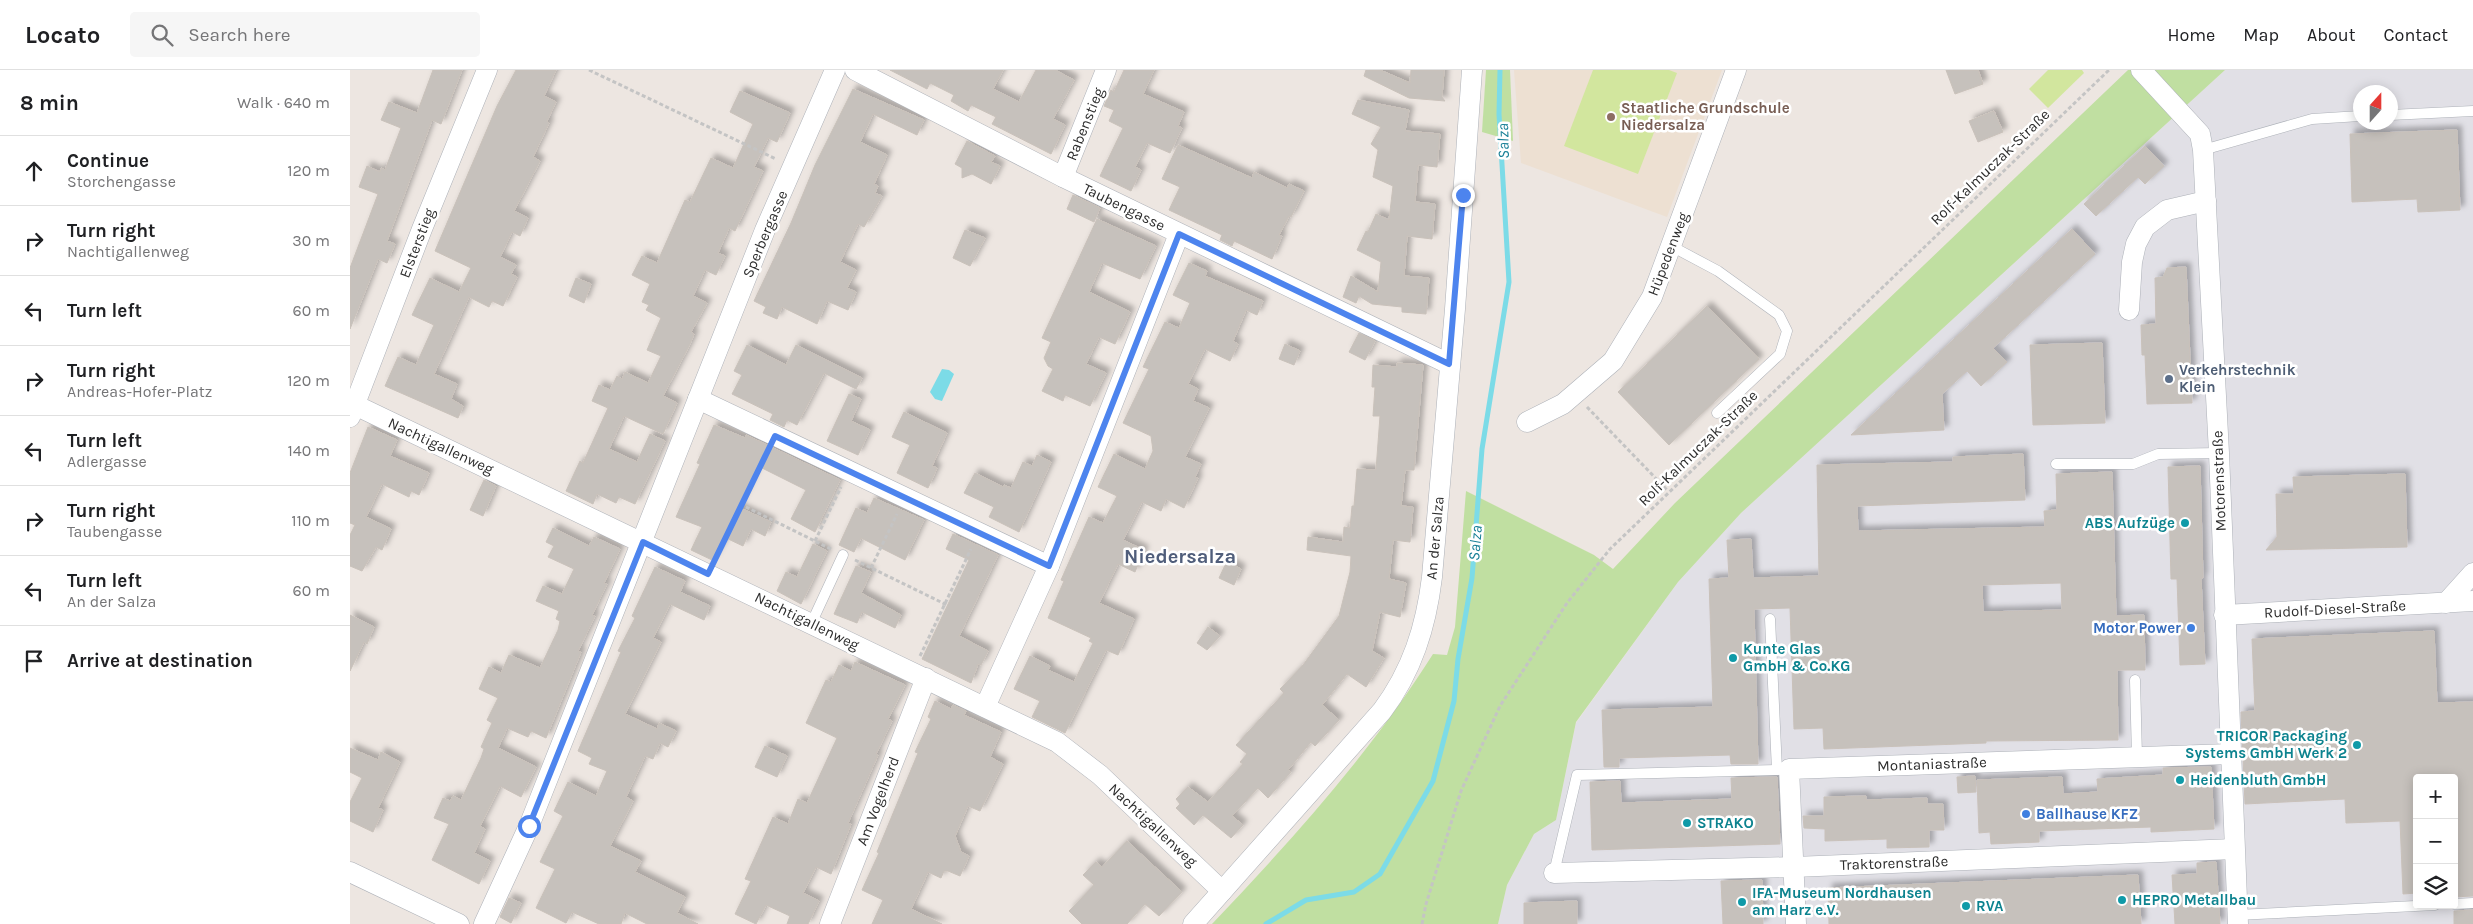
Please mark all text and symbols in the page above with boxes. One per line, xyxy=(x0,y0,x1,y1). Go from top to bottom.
search box xyxy=(130,12,480,57)
text: Locato xyxy=(25,21,100,49)
icon: search xyxy=(148,21,176,49)
text: Search here xyxy=(188,24,290,46)
text: Home xyxy=(2167,24,2215,46)
text: Map xyxy=(2243,24,2279,46)
text: About xyxy=(2307,24,2356,46)
text: Contact xyxy=(2384,24,2448,46)
street label: Rabenstieg xyxy=(1062,84,1108,163)
north arrow xyxy=(2353,85,2398,130)
text: 8 min xyxy=(20,91,79,115)
text: Walk · 640 m xyxy=(237,93,330,112)
place label: Staatliche Grundschule Niedersalza xyxy=(1621,99,1790,134)
street label: Rolf-Kalmuczak-Straße xyxy=(1927,105,2053,229)
marker: Staatliche Grundschule Niedersalza xyxy=(1605,111,1617,123)
water label: Salza xyxy=(1493,123,1513,159)
text: Continue xyxy=(67,150,149,172)
icon: ahead xyxy=(20,157,48,185)
text: 120 m xyxy=(287,161,330,180)
text: Storchengasse xyxy=(67,172,176,191)
street label: Taubengasse xyxy=(1080,179,1168,235)
route end xyxy=(1452,184,1475,207)
street label: Sperbergasse xyxy=(739,188,791,280)
street label: Elsterstieg xyxy=(395,205,439,281)
street label: Hüpedenweg xyxy=(1644,209,1692,298)
text: Turn right xyxy=(67,220,156,242)
icon: right xyxy=(20,227,48,255)
text: 30 m xyxy=(292,231,330,250)
text: Nachtigallenweg xyxy=(67,242,189,261)
icon: left xyxy=(20,297,48,325)
text: Turn left xyxy=(67,300,142,322)
text: 60 m xyxy=(293,301,330,320)
text: Turn right xyxy=(67,360,156,382)
place label: Verkehrstechnik Klein xyxy=(2179,361,2296,396)
icon: right xyxy=(20,367,48,395)
text: 120 m xyxy=(287,371,330,390)
marker: Verkehrstechnik Klein xyxy=(2163,373,2175,385)
text: Andreas-Hofer-Platz xyxy=(67,382,212,401)
street label: Rolf-Kalmuczak-Straße xyxy=(1635,386,1761,510)
street label: Nachtigallenweg xyxy=(385,414,497,479)
text: Turn left xyxy=(67,430,142,452)
street label: Motorenstraße xyxy=(2208,430,2230,532)
icon: left xyxy=(20,437,48,465)
text: 140 m xyxy=(288,441,330,460)
text: Adlergasse xyxy=(67,452,147,471)
street label: An der Salza xyxy=(1422,496,1448,580)
text: Turn right xyxy=(67,500,156,522)
icon: right xyxy=(20,507,48,535)
text: 110 m xyxy=(291,511,330,530)
place label: ABS Aufzüge xyxy=(2085,514,2175,532)
marker: ABS Aufzüge xyxy=(2179,517,2191,529)
text: Taubengasse xyxy=(67,522,162,541)
water label: Salza xyxy=(1464,524,1486,562)
district label: Niedersalza xyxy=(1124,545,1236,568)
text: Turn left xyxy=(67,570,142,592)
icon: left xyxy=(20,577,48,605)
text: 60 m xyxy=(293,581,330,600)
street label: Nachtigallenweg xyxy=(752,588,863,654)
text: An der Salza xyxy=(67,592,156,611)
street label: Rudolf-Diesel-Straße xyxy=(2263,596,2407,622)
place label: Motor Power xyxy=(2093,619,2181,637)
marker: Motor Power xyxy=(2185,622,2197,634)
place label: Kunte Glas GmbH & Co.KG xyxy=(1743,640,1850,675)
icon: arrive xyxy=(20,647,48,675)
text: Arrive at destination xyxy=(67,650,253,672)
marker: Kunte Glas GmbH & Co.KG xyxy=(1727,652,1739,664)
place label: TRICOR Packaging Systems GmbH Werk 2 xyxy=(2185,727,2347,762)
marker: TRICOR Packaging Systems GmbH Werk 2 xyxy=(2351,739,2363,751)
street label: Montaniastraße xyxy=(1877,753,1987,775)
street label: Am Vogelherd xyxy=(853,754,903,848)
place label: Heidenbluth GmbH xyxy=(2190,771,2326,789)
marker: Heidenbluth GmbH xyxy=(2174,774,2186,786)
map controls xyxy=(2413,774,2458,909)
button: + xyxy=(2413,774,2458,819)
street label: Nachtigallenweg xyxy=(1105,779,1201,871)
place label: Ballhause KFZ xyxy=(2036,805,2138,823)
marker: Ballhause KFZ xyxy=(2020,808,2032,820)
place label: STRAKO xyxy=(1697,814,1754,832)
route start xyxy=(518,815,541,838)
marker: STRAKO xyxy=(1681,817,1693,829)
button: − xyxy=(2413,819,2458,864)
street label: Traktorenstraße xyxy=(1839,852,1949,874)
button: layers xyxy=(2413,864,2458,909)
place label: IFA-Museum Nordhausen am Harz e.V. xyxy=(1752,884,1932,919)
place label: HEPRO Metallbau xyxy=(2132,891,2256,909)
marker: HEPRO Metallbau xyxy=(2116,894,2128,906)
marker: IFA-Museum Nordhausen am Harz e.V. xyxy=(1736,896,1748,908)
place label: RVA xyxy=(1976,897,2004,915)
marker: RVA xyxy=(1960,900,1972,912)

